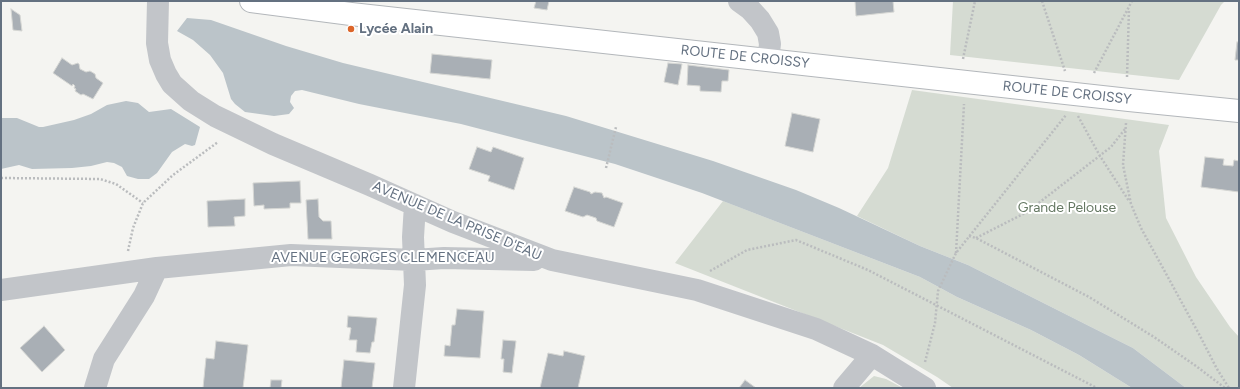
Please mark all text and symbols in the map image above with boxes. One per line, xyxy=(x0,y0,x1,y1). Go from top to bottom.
place label: Lycée Alain xyxy=(359,21,433,37)
marker: Lycée Alain xyxy=(346,24,356,34)
street label: ROUTE DE CROISSY xyxy=(680,42,810,72)
street label: ROUTE DE CROISSY xyxy=(1002,78,1132,108)
street label: AVENUE DE LA PRISE D'EAU xyxy=(370,178,544,264)
park label: Grande Pelouse xyxy=(1018,200,1116,216)
street label: AVENUE GEORGES CLEMENCEAU xyxy=(271,250,495,266)

